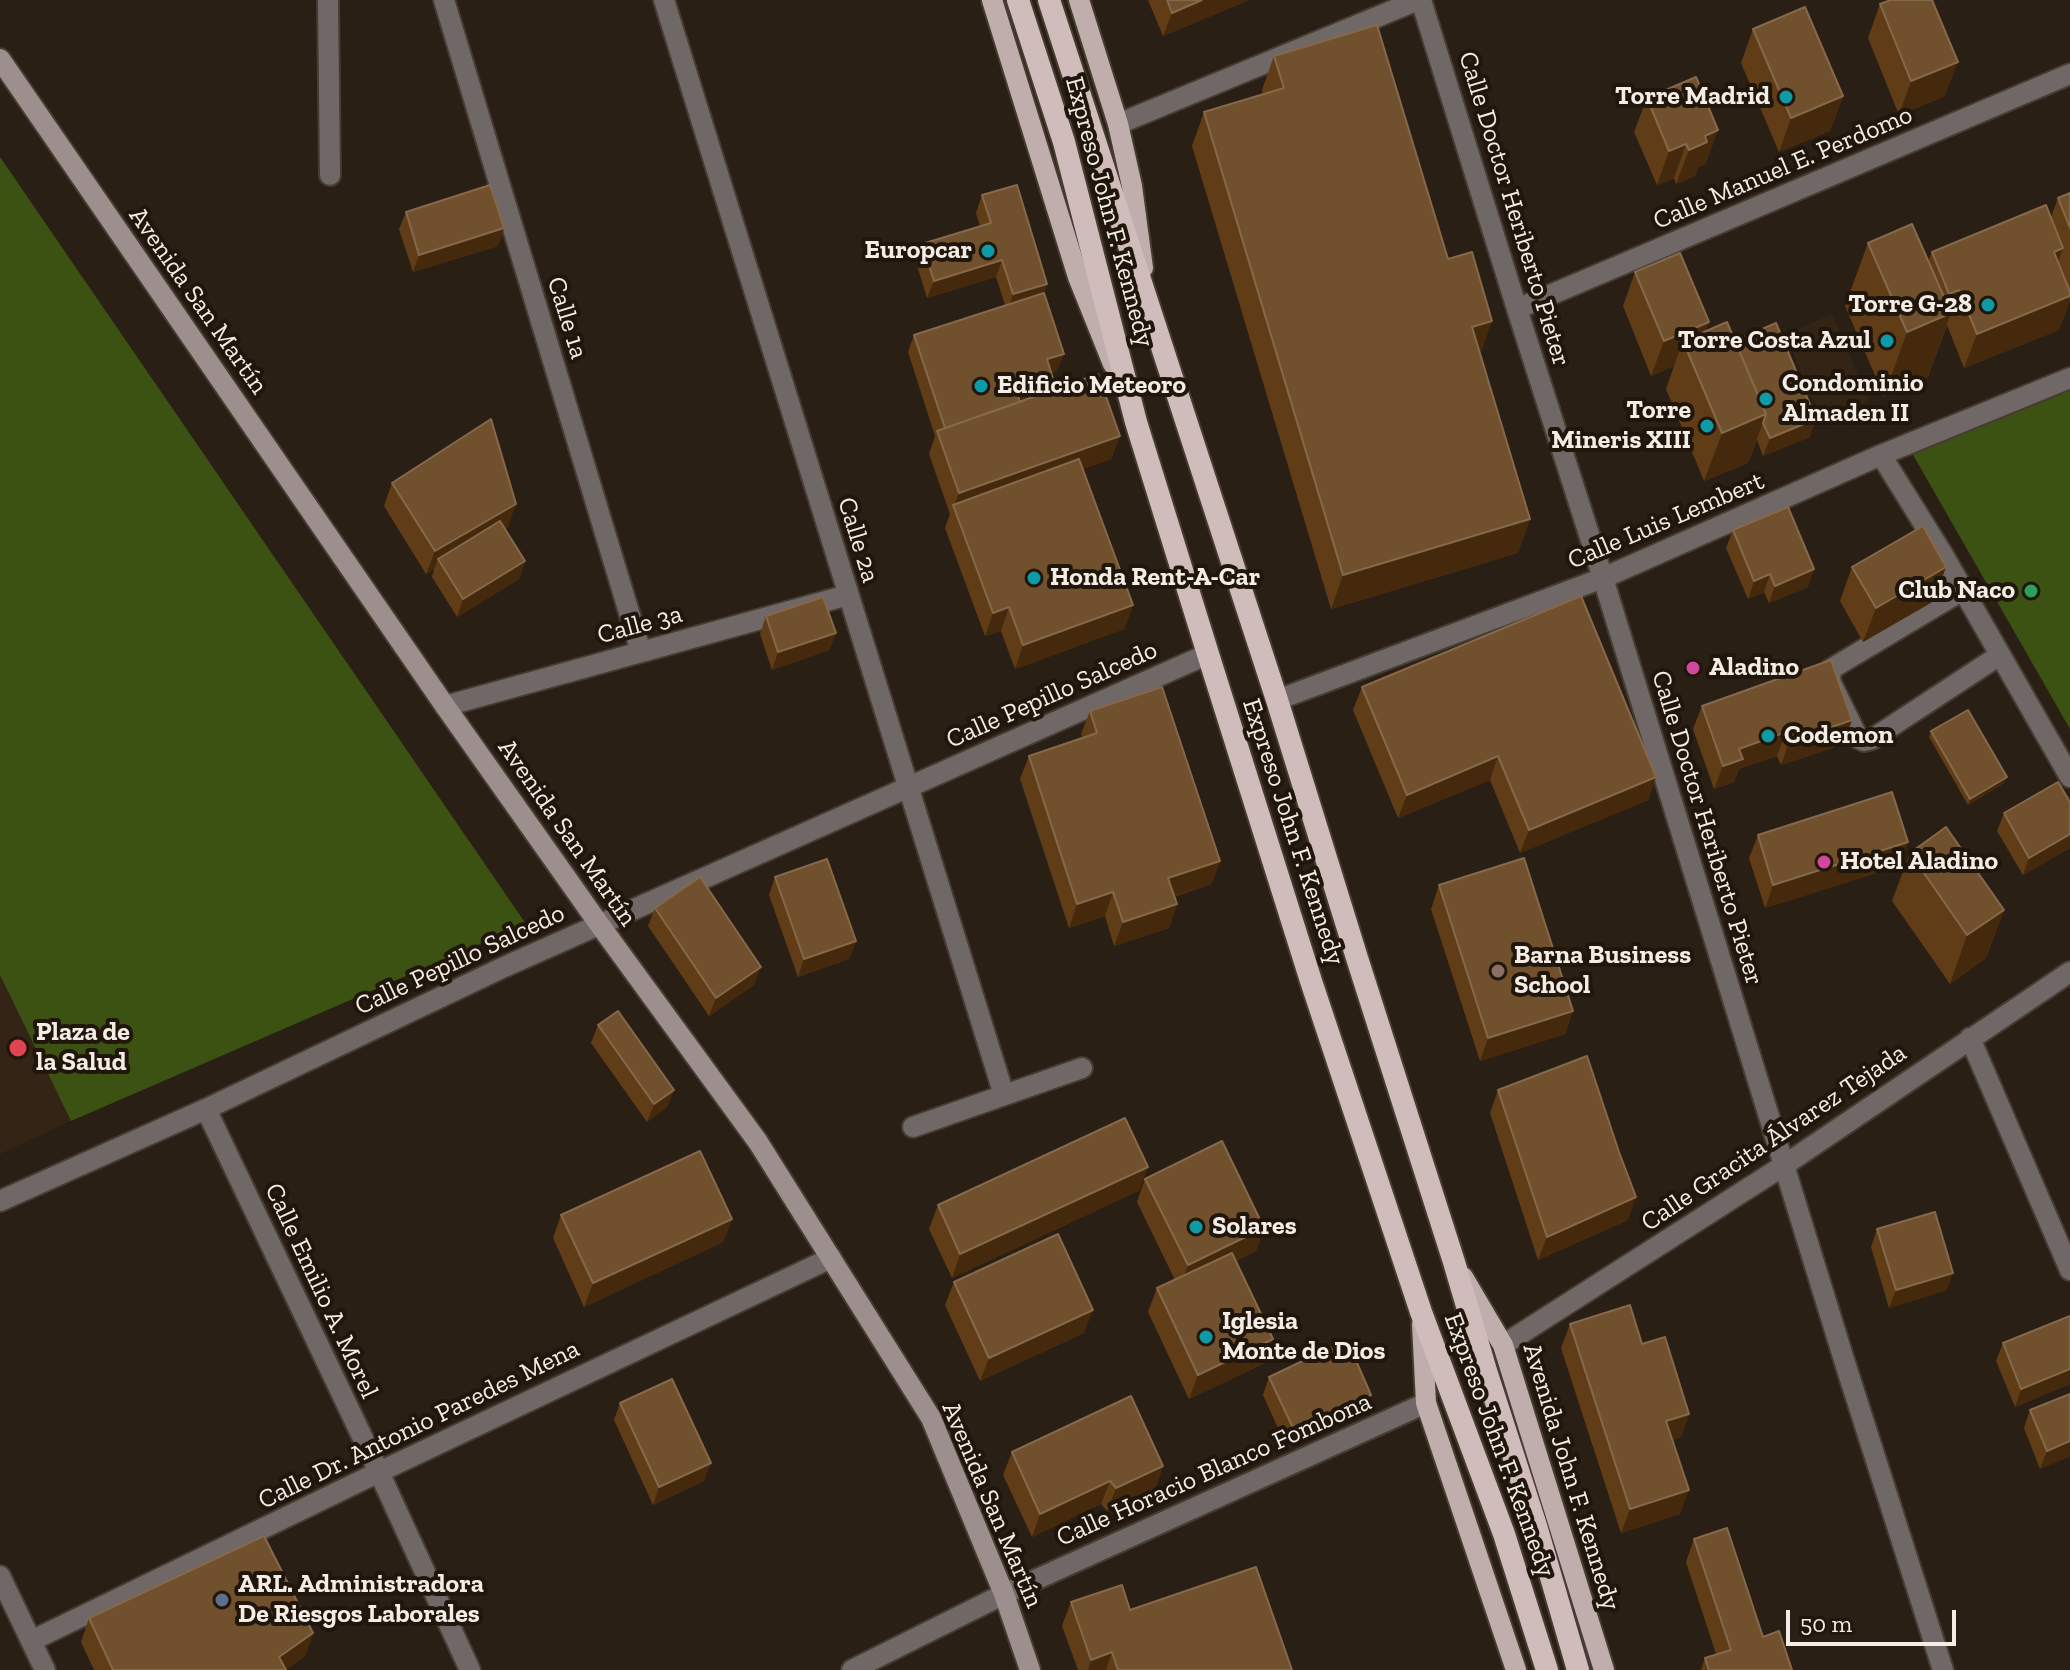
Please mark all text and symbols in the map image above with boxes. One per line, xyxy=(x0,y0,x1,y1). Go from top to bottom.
street label: Calle Doctor Heriberto Pieter xyxy=(1451,48,1577,370)
street label: Expreso John F. Kennedy xyxy=(1058,73,1160,351)
place label: Torre Madrid xyxy=(1615,81,1770,113)
marker: Torre Madrid xyxy=(1777,88,1795,106)
street label: Calle Manuel E. Perdomo xyxy=(1649,99,1917,237)
street label: Avenida San Martín xyxy=(122,202,274,400)
place label: Europcar xyxy=(865,235,972,267)
marker: Europcar xyxy=(979,242,997,260)
street label: Calle 1a xyxy=(540,273,594,363)
place label: Torre G-28 xyxy=(1848,289,1972,321)
marker: Torre G-28 xyxy=(1979,296,1997,314)
place label: Torre Costa Azul xyxy=(1678,325,1871,357)
marker: Torre Costa Azul xyxy=(1878,332,1896,350)
place label: Condominio Almaden II xyxy=(1782,368,1924,430)
place label: Edificio Meteoro xyxy=(997,370,1186,402)
marker: Edificio Meteoro xyxy=(972,377,990,395)
marker: Condominio Almaden II xyxy=(1757,390,1775,408)
place label: Torre Mineris XIII xyxy=(1551,395,1691,456)
marker: Torre Mineris XIII xyxy=(1698,417,1716,435)
street label: Calle Luis Lembert xyxy=(1563,466,1769,576)
street label: Calle 2a xyxy=(830,494,886,586)
place label: Honda Rent-A-Car xyxy=(1050,562,1260,594)
marker: Honda Rent-A-Car xyxy=(1025,569,1043,587)
place label: Club Naco xyxy=(1898,575,2015,607)
marker: Club Naco xyxy=(2022,582,2040,600)
street label: Calle 3a xyxy=(594,599,686,651)
street label: Calle Pepillo Salcedo xyxy=(942,634,1162,756)
place label: Aladino xyxy=(1709,652,1799,684)
marker: Aladino xyxy=(1684,659,1702,677)
street label: Calle Doctor Heriberto Pieter xyxy=(1644,667,1770,989)
street label: Expreso John F. Kennedy xyxy=(1235,695,1351,969)
place label: Codemon xyxy=(1784,720,1894,752)
marker: Codemon xyxy=(1759,727,1777,745)
street label: Avenida San Martín xyxy=(491,734,643,932)
place label: Hotel Aladino xyxy=(1840,846,1998,878)
marker: Hotel Aladino xyxy=(1815,853,1833,871)
street label: Calle Pepillo Salcedo xyxy=(350,898,570,1022)
place label: Barna Business School xyxy=(1514,940,1691,1002)
marker: Barna Business School xyxy=(1489,962,1507,980)
place label: Plaza de la Salud xyxy=(36,1017,130,1078)
marker: Plaza de la Salud xyxy=(7,1037,29,1059)
street label: Calle Gracita Álvarez Tejada xyxy=(1635,1038,1913,1238)
street label: Calle Emilio A. Morel xyxy=(257,1178,385,1404)
place label: Solares xyxy=(1212,1211,1297,1243)
marker: Solares xyxy=(1187,1218,1205,1236)
place label: Iglesia Monte de Dios xyxy=(1222,1306,1385,1368)
street label: Expreso John F. Kennedy xyxy=(1437,1309,1561,1581)
marker: Iglesia Monte de Dios xyxy=(1197,1328,1215,1346)
street label: Calle Dr. Antonio Paredes Mena xyxy=(253,1333,585,1517)
street label: Avenida John F. Kennedy xyxy=(1516,1340,1626,1614)
street label: Calle Horacio Blanco Fombona xyxy=(1052,1386,1376,1554)
street label: Avenida San Martín xyxy=(935,1397,1049,1613)
place label: ARL. Administradora De Riesgos Laborales xyxy=(238,1569,484,1630)
marker: ARL. Administradora De Riesgos Laborales xyxy=(213,1591,231,1609)
scale bar xyxy=(1790,1594,1960,1644)
text: 50 m xyxy=(1800,1609,1852,1638)

